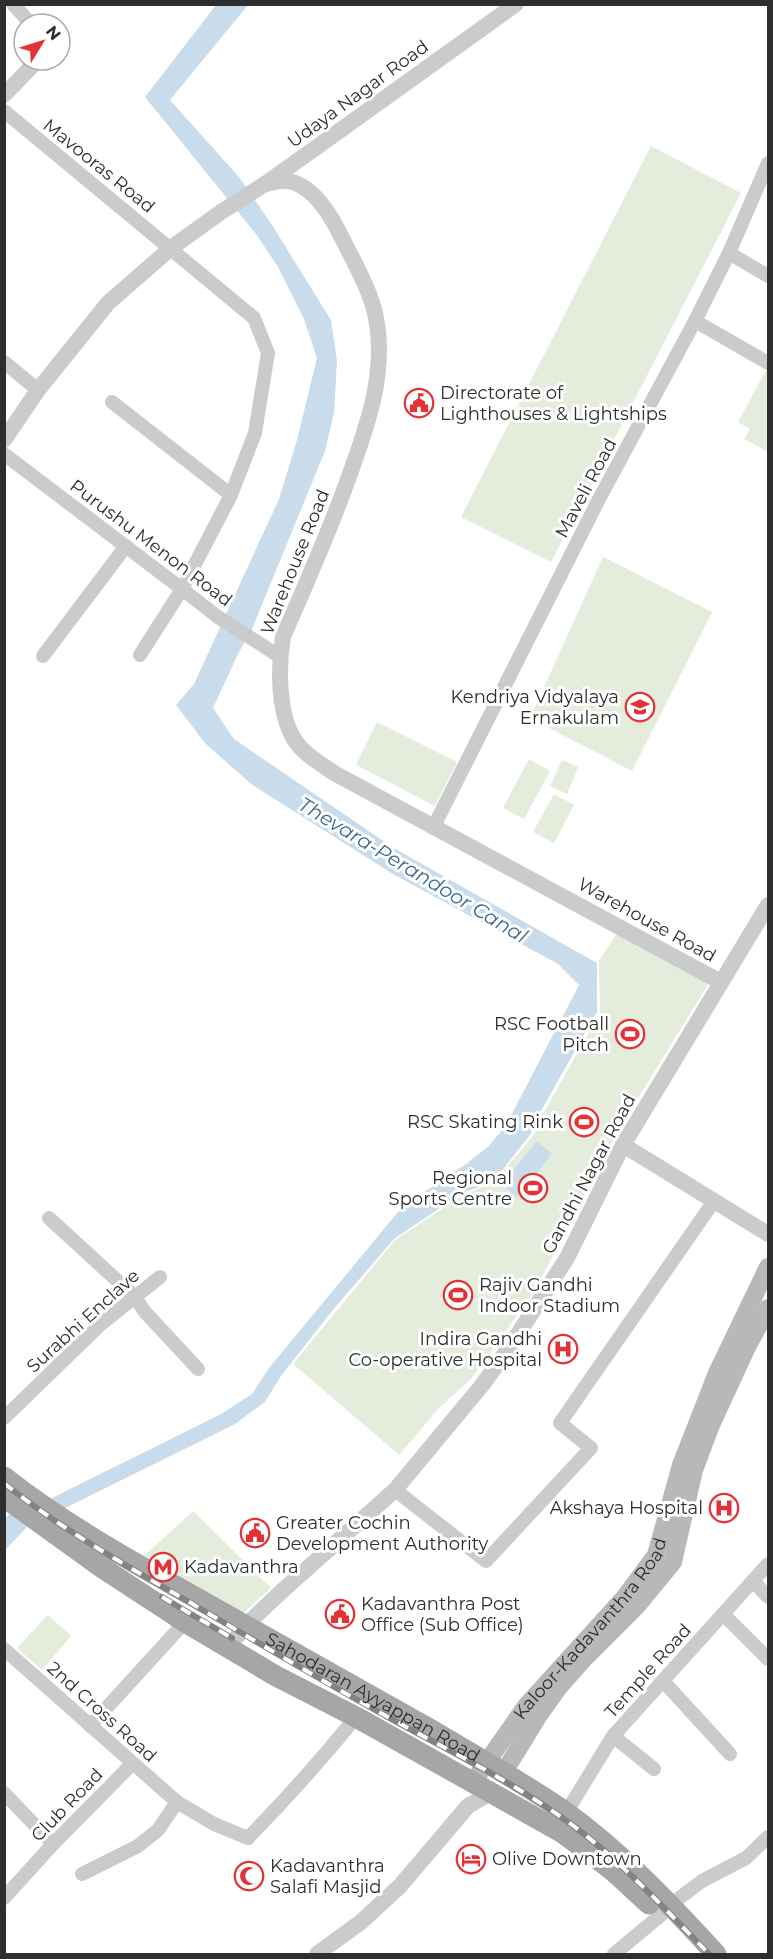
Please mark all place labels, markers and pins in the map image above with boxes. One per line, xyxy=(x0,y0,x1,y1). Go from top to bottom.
place label: Directorate of Lighthouses & Lightships xyxy=(440,382,667,425)
public building icon: Directorate of Lighthouses & Lightships xyxy=(403,387,435,419)
place label: Kendriya Vidyalaya Ernakulam xyxy=(450,686,619,729)
school or university icon: Kendriya Vidyalaya Ernakulam xyxy=(624,691,656,723)
place label: RSC Football Pitch xyxy=(494,1013,609,1056)
sports icon: RSC Football Pitch xyxy=(614,1018,646,1050)
sports icon: RSC Skating Rink xyxy=(568,1106,600,1138)
place label: RSC Skating Rink xyxy=(407,1111,563,1133)
place label: Regional Sports Centre xyxy=(389,1167,512,1210)
sports icon: Regional Sports Centre xyxy=(517,1172,549,1204)
place label: Rajiv Gandhi Indoor Stadium xyxy=(479,1274,620,1317)
sports icon: Rajiv Gandhi Indoor Stadium xyxy=(442,1279,474,1311)
place label: Indira Gandhi Co-operative Hospital xyxy=(348,1328,542,1371)
hospital icon: Indira Gandhi Co-operative Hospital xyxy=(547,1333,579,1365)
hospital icon: Akshaya Hospital xyxy=(708,1492,740,1524)
place label: Akshaya Hospital xyxy=(550,1497,703,1519)
place label: Greater Cochin Development Authority xyxy=(276,1512,488,1555)
public building icon: Greater Cochin Development Authority xyxy=(239,1517,271,1549)
metro station icon: Kadavanthra xyxy=(147,1551,179,1583)
place label: Kadavanthra xyxy=(184,1556,299,1578)
place label: Kadavanthra Post Office (Sub Office) xyxy=(361,1593,524,1636)
public building icon: Kadavanthra Post Office (Sub Office) xyxy=(324,1598,356,1630)
hotel icon: Olive Downtown xyxy=(455,1843,487,1875)
place label: Olive Downtown xyxy=(492,1848,642,1870)
place label: Kadavanthra Salafi Masjid xyxy=(270,1855,385,1898)
mosque icon: Kadavanthra Salafi Masjid xyxy=(233,1860,265,1892)

